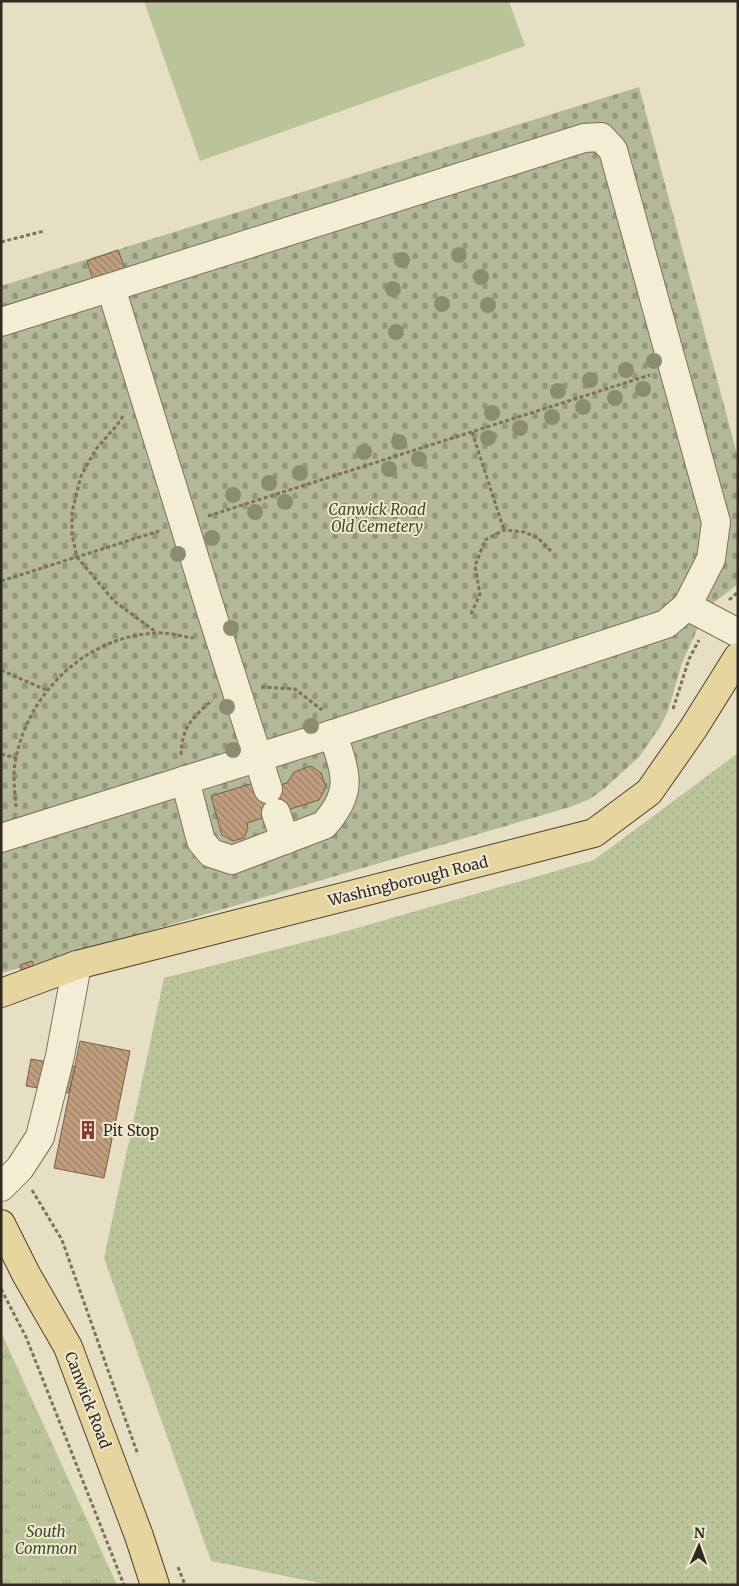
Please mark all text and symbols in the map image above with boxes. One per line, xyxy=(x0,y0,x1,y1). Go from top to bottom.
park label: Canwick Road Old Cemetery xyxy=(328,500,426,536)
street label: Washingborough Road xyxy=(325,852,490,910)
building icon: Pit Stop xyxy=(77,1119,99,1141)
place label: Pit Stop xyxy=(103,1121,159,1140)
street label: Canwick Road xyxy=(61,1349,115,1451)
north arrow xyxy=(674,1521,724,1571)
park label: South Common xyxy=(15,1522,77,1558)
text: N xyxy=(694,1524,705,1542)

